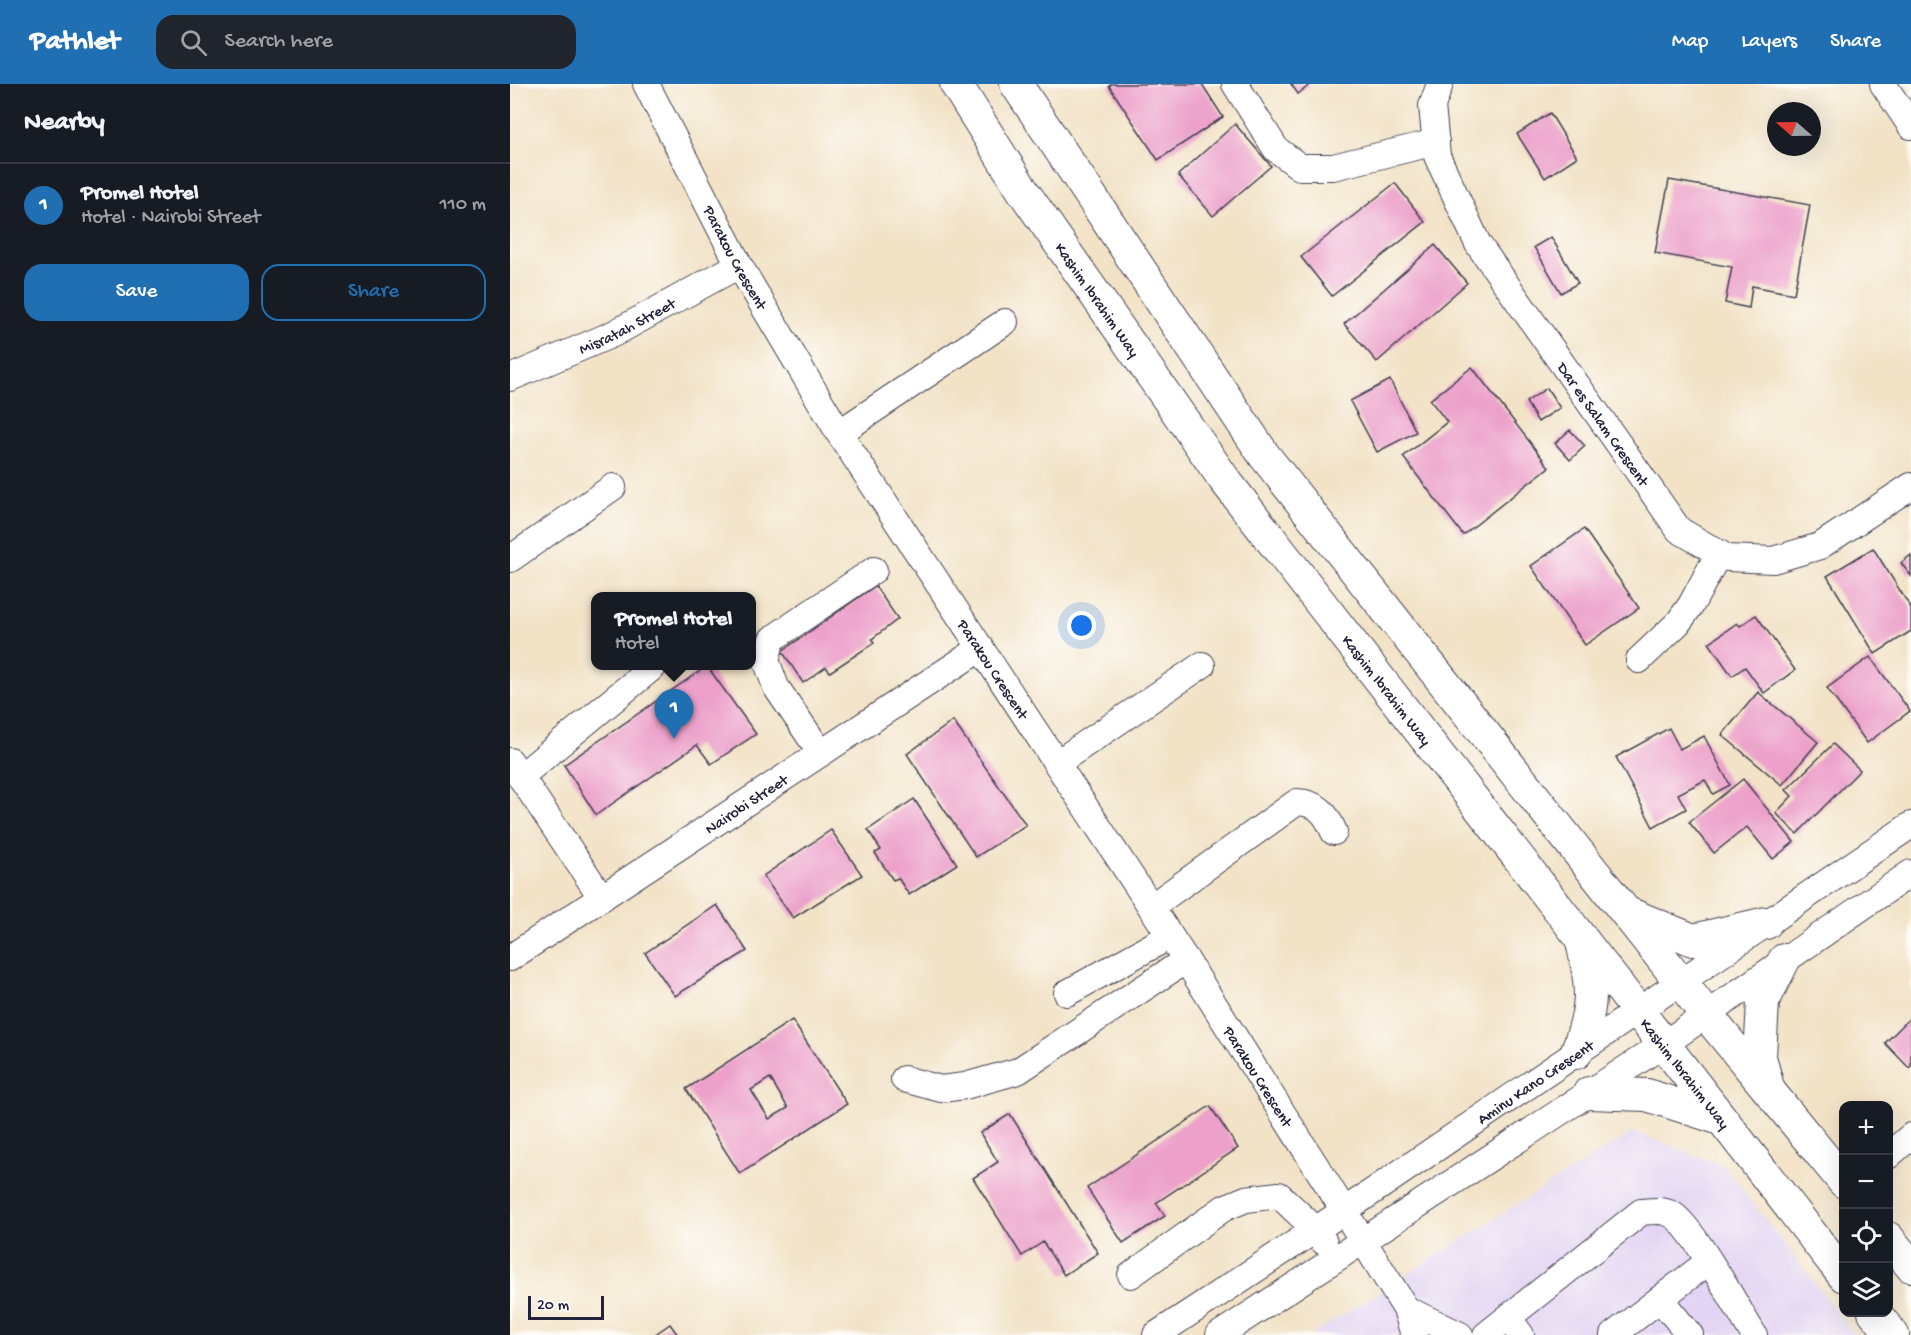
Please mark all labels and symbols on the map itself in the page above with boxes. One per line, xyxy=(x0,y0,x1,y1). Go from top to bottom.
north arrow xyxy=(1767,102,1821,156)
street label: Parakou Crescent xyxy=(697,202,770,315)
street label: Kashim Ibrahim Way xyxy=(1049,240,1142,362)
street label: Misratah Street xyxy=(577,295,681,360)
street label: Dar es Salam Crescent xyxy=(1551,359,1652,492)
your location xyxy=(1067,611,1096,640)
street label: Parakou Crescent xyxy=(951,616,1032,725)
street label: Kashim Ibrahim Way xyxy=(1336,632,1434,751)
pin: 1 xyxy=(654,690,694,739)
street label: Nairobi Street xyxy=(702,771,794,840)
street label: Kashim Ibrahim Way xyxy=(1634,1016,1732,1134)
street label: Parakou Crescent xyxy=(1217,1023,1296,1133)
street label: Aminu Kano Crescent xyxy=(1475,1037,1600,1130)
scale bar xyxy=(528,1293,604,1320)

